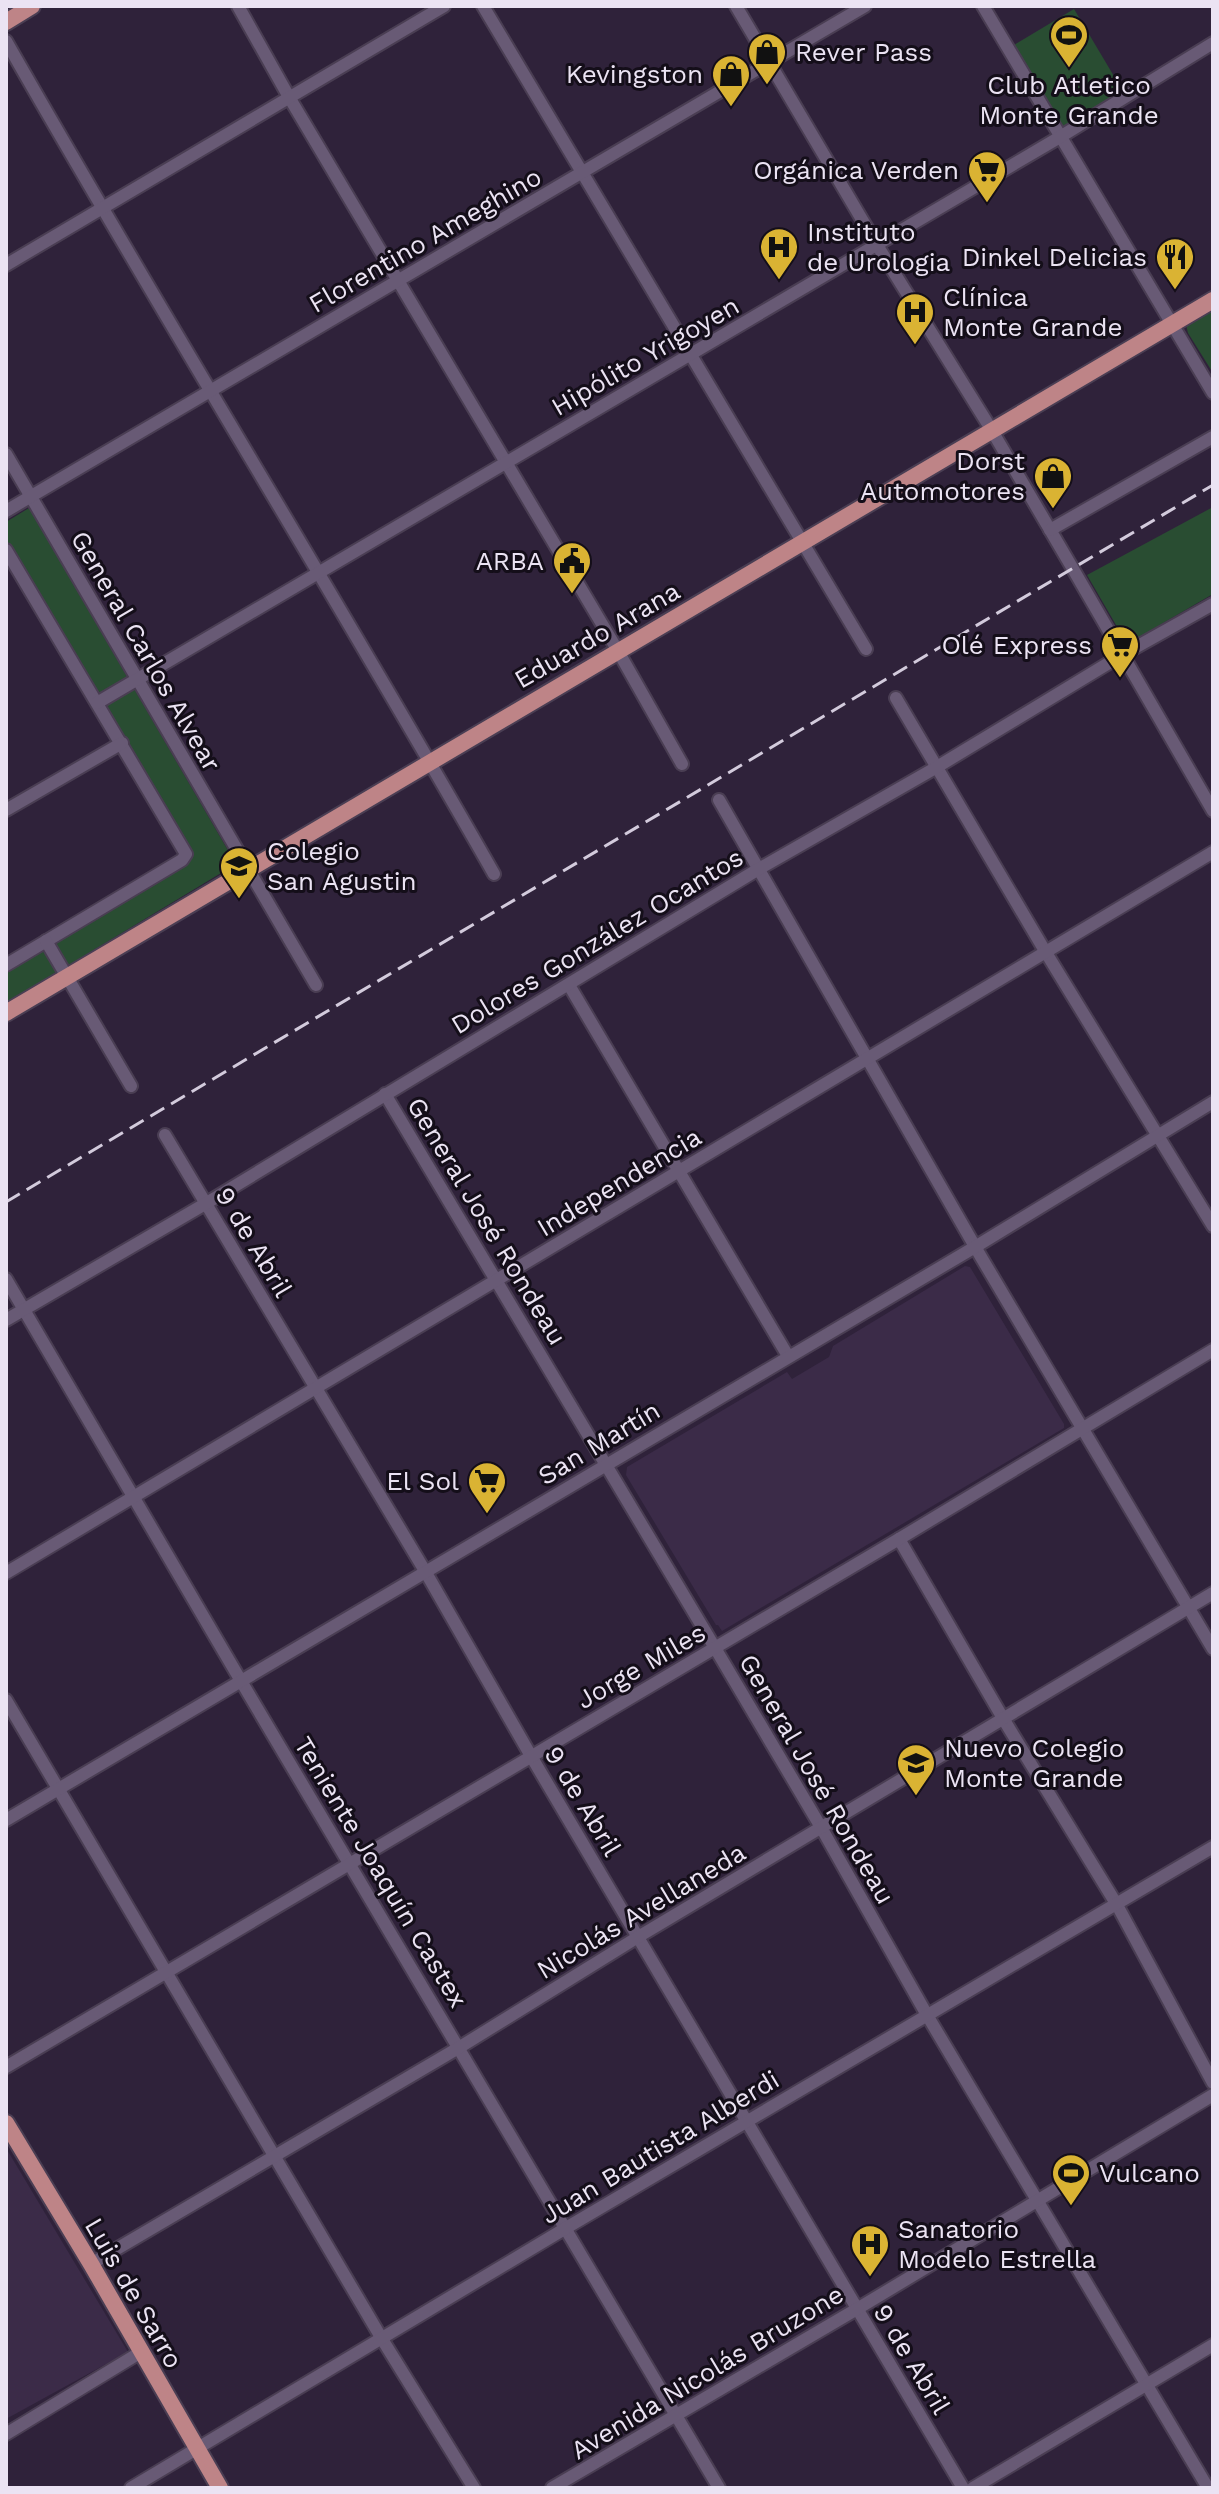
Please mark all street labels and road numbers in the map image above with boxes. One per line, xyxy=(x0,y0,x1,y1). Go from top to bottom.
street label: Florentino Ameghino xyxy=(303,161,547,319)
street label: Hipólito Yrigoyen xyxy=(546,290,744,422)
street label: General Carlos Alvear xyxy=(65,526,227,776)
street label: Eduardo Arana xyxy=(509,575,685,694)
street label: Dolores González Ocantos xyxy=(446,842,748,1040)
street label: General José Rondeau xyxy=(401,1092,573,1350)
street label: Independencia xyxy=(532,1121,707,1243)
street label: 9 de Abril xyxy=(209,1182,299,1302)
street label: San Martín xyxy=(533,1395,665,1491)
street label: Jorge Miles xyxy=(571,1617,711,1715)
street label: General José Rondeau xyxy=(733,1649,901,1909)
street label: Teniente Joaquín Castex xyxy=(288,1731,474,2013)
street label: 9 de Abril xyxy=(538,1741,628,1861)
street label: Nicolás Avellaneda xyxy=(531,1837,751,1985)
street label: Juan Bautista Alberdi xyxy=(536,2064,784,2230)
street label: Luis de Sarro xyxy=(79,2213,189,2373)
street label: Avenida Nicolás Bruzone xyxy=(565,2279,849,2465)
street label: 9 de Abril xyxy=(867,2299,957,2419)

